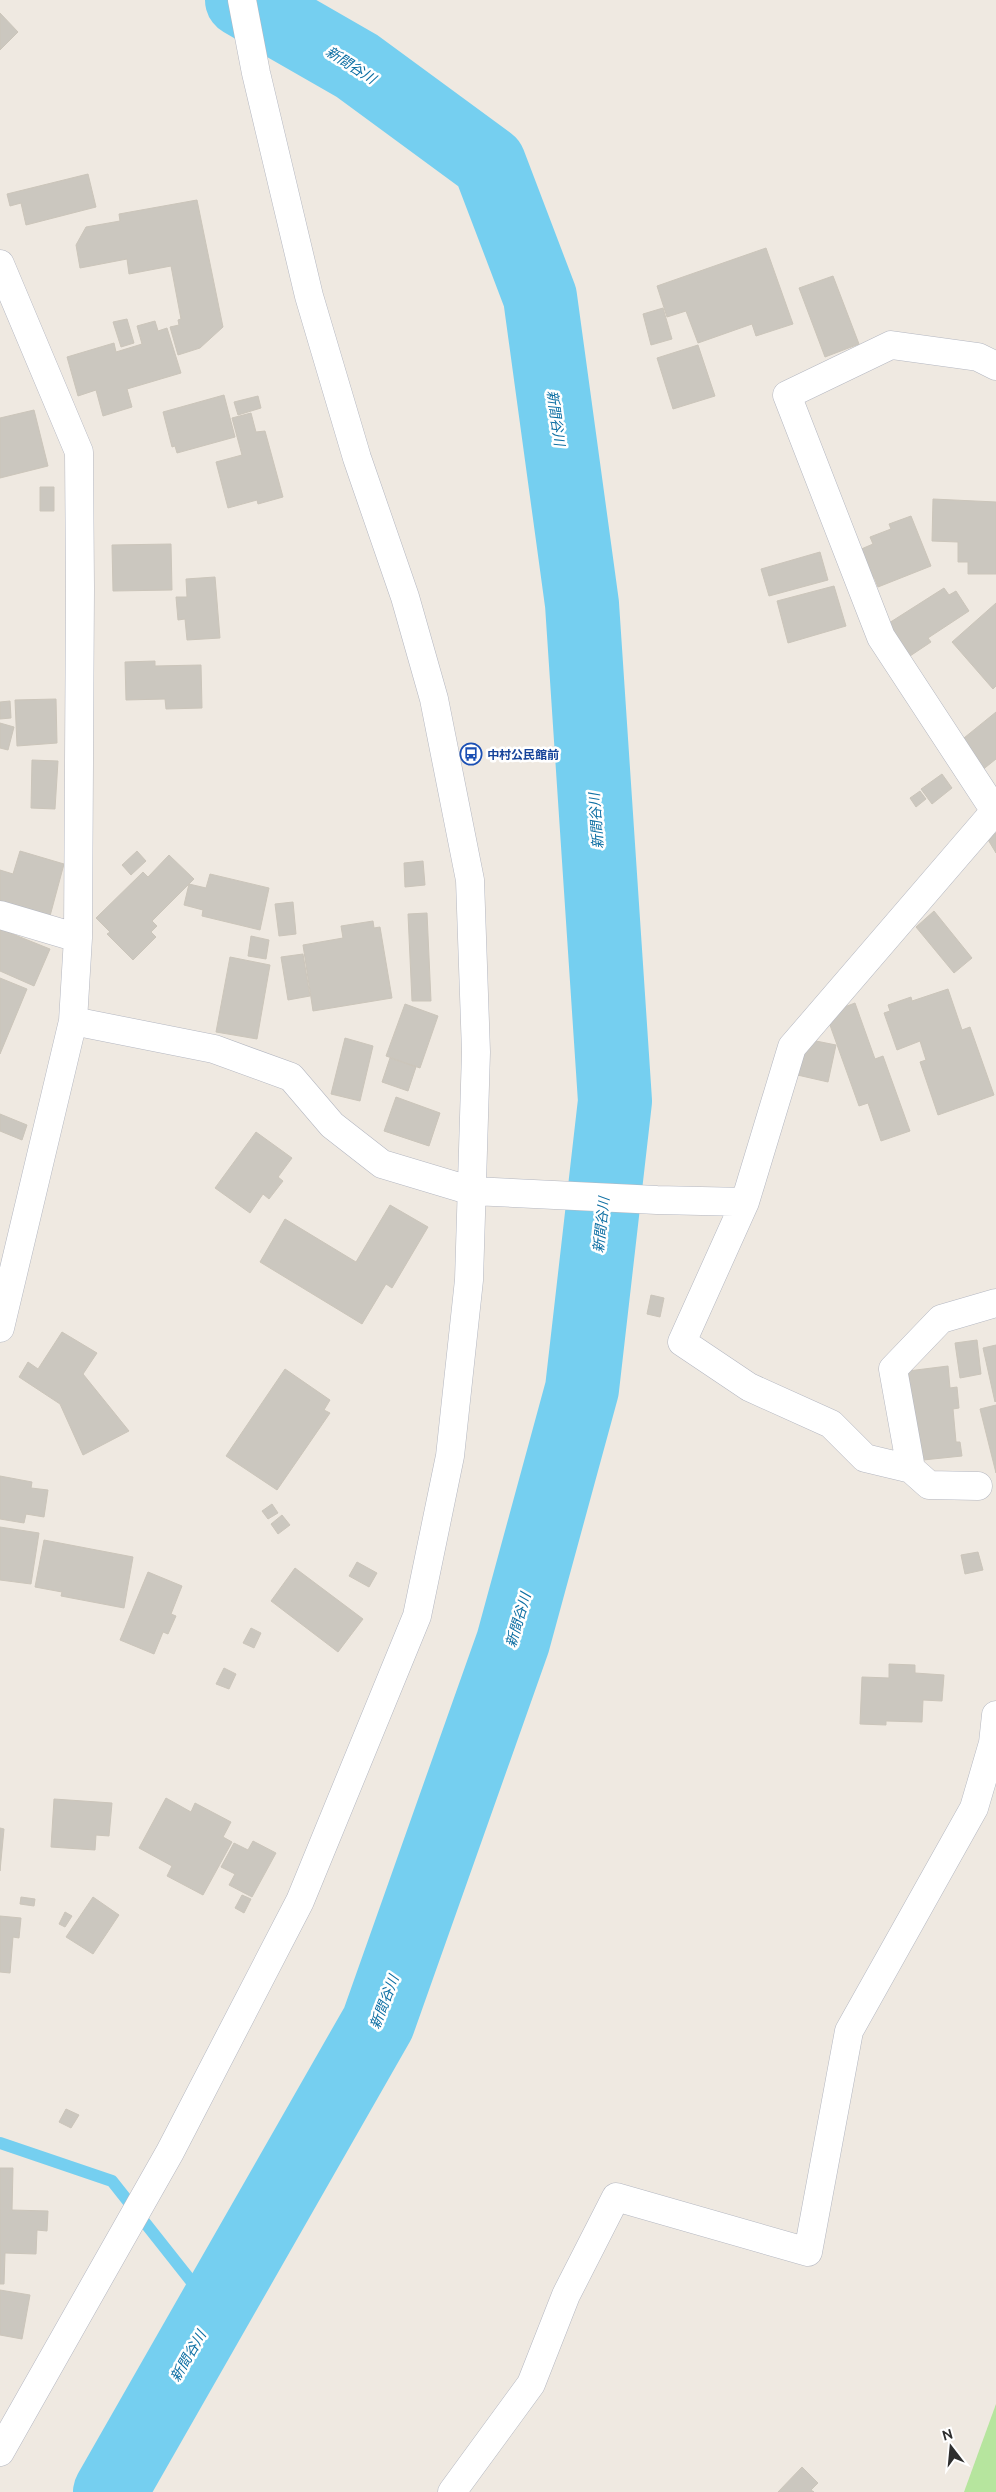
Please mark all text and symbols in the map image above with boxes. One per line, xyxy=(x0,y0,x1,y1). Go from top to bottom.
water label: 新間谷川 xyxy=(323,43,381,88)
water label: 新間谷川 xyxy=(544,389,568,449)
bus stop icon: 中村公民館前 xyxy=(459,742,483,766)
place label: 中村公民館前 xyxy=(487,748,559,761)
water label: 新間谷川 xyxy=(586,791,606,849)
water label: 新間谷川 xyxy=(590,1194,612,1254)
water label: 新間谷川 xyxy=(503,1589,534,1649)
water label: 新間谷川 xyxy=(366,1971,402,2031)
water label: 新間谷川 xyxy=(167,2326,210,2384)
north arrow xyxy=(926,2422,976,2472)
text: N xyxy=(940,2425,955,2444)

